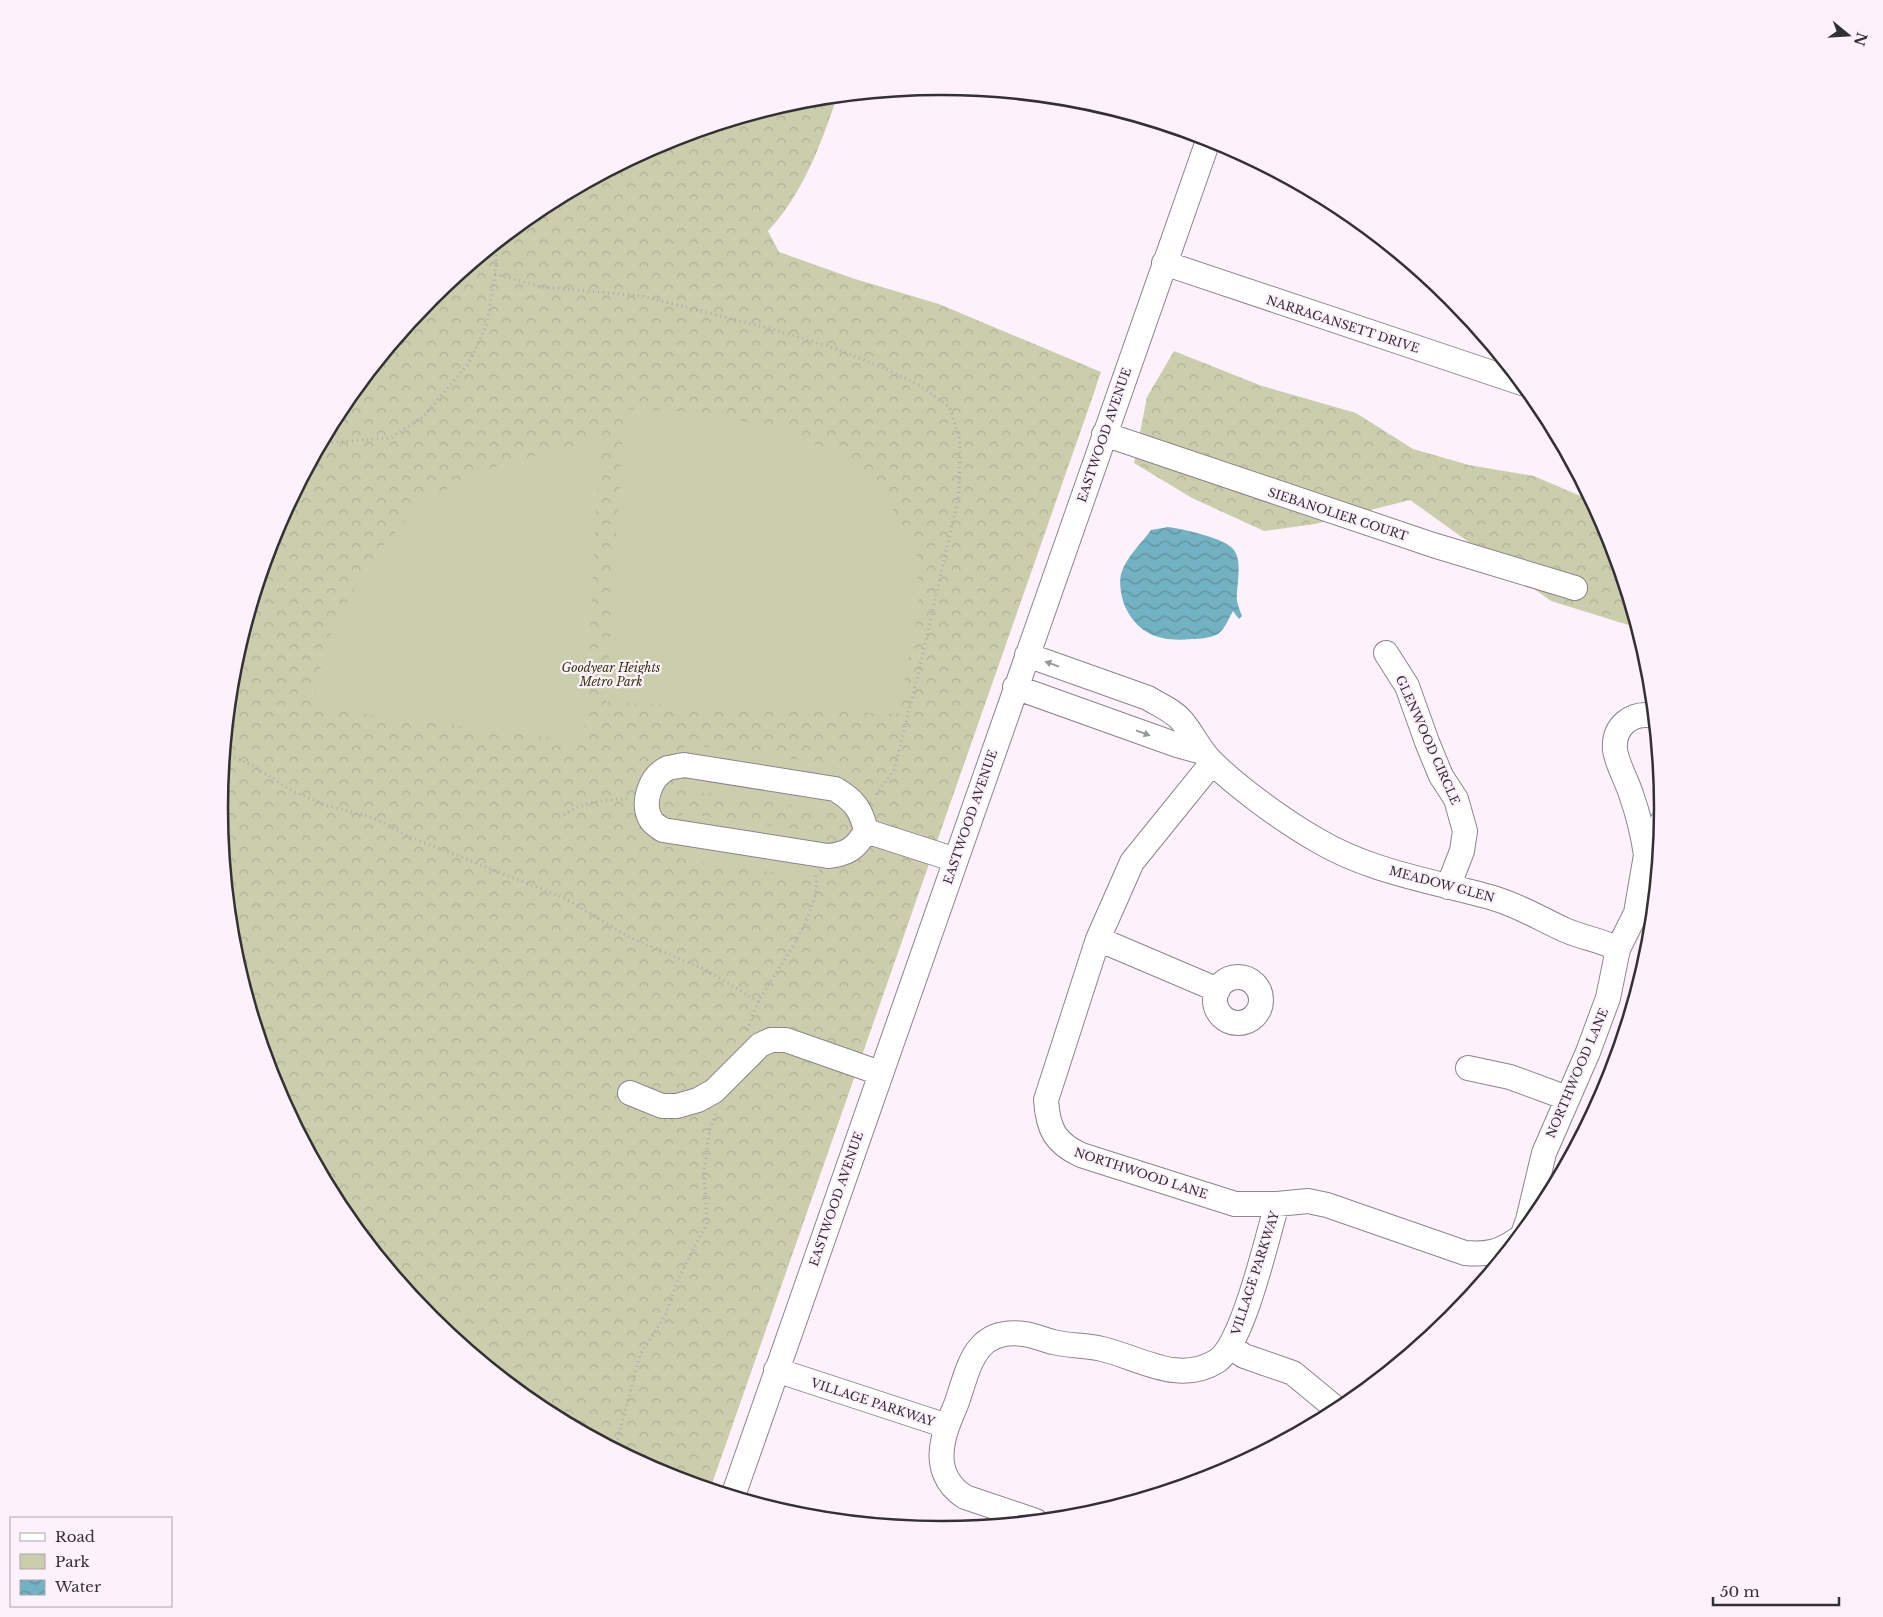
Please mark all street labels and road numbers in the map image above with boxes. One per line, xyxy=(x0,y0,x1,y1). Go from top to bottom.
street label: NARRAGANSETT DRIVE xyxy=(1265,292,1422,356)
street label: EASTWOOD AVENUE xyxy=(1074,365,1134,504)
street label: SIEBANOLIER COURT xyxy=(1266,484,1410,544)
street label: GLENWOOD CIRCLE xyxy=(1393,673,1463,807)
street label: EASTWOOD AVENUE xyxy=(940,747,1000,886)
street label: MEADOW GLEN xyxy=(1388,863,1496,905)
street label: NORTHWOOD LANE xyxy=(1543,1006,1611,1140)
street label: EASTWOOD AVENUE xyxy=(806,1129,866,1268)
street label: NORTHWOOD LANE xyxy=(1072,1144,1210,1202)
street label: VILLAGE PARKWAY xyxy=(1228,1209,1282,1338)
street label: VILLAGE PARKWAY xyxy=(808,1375,937,1429)

